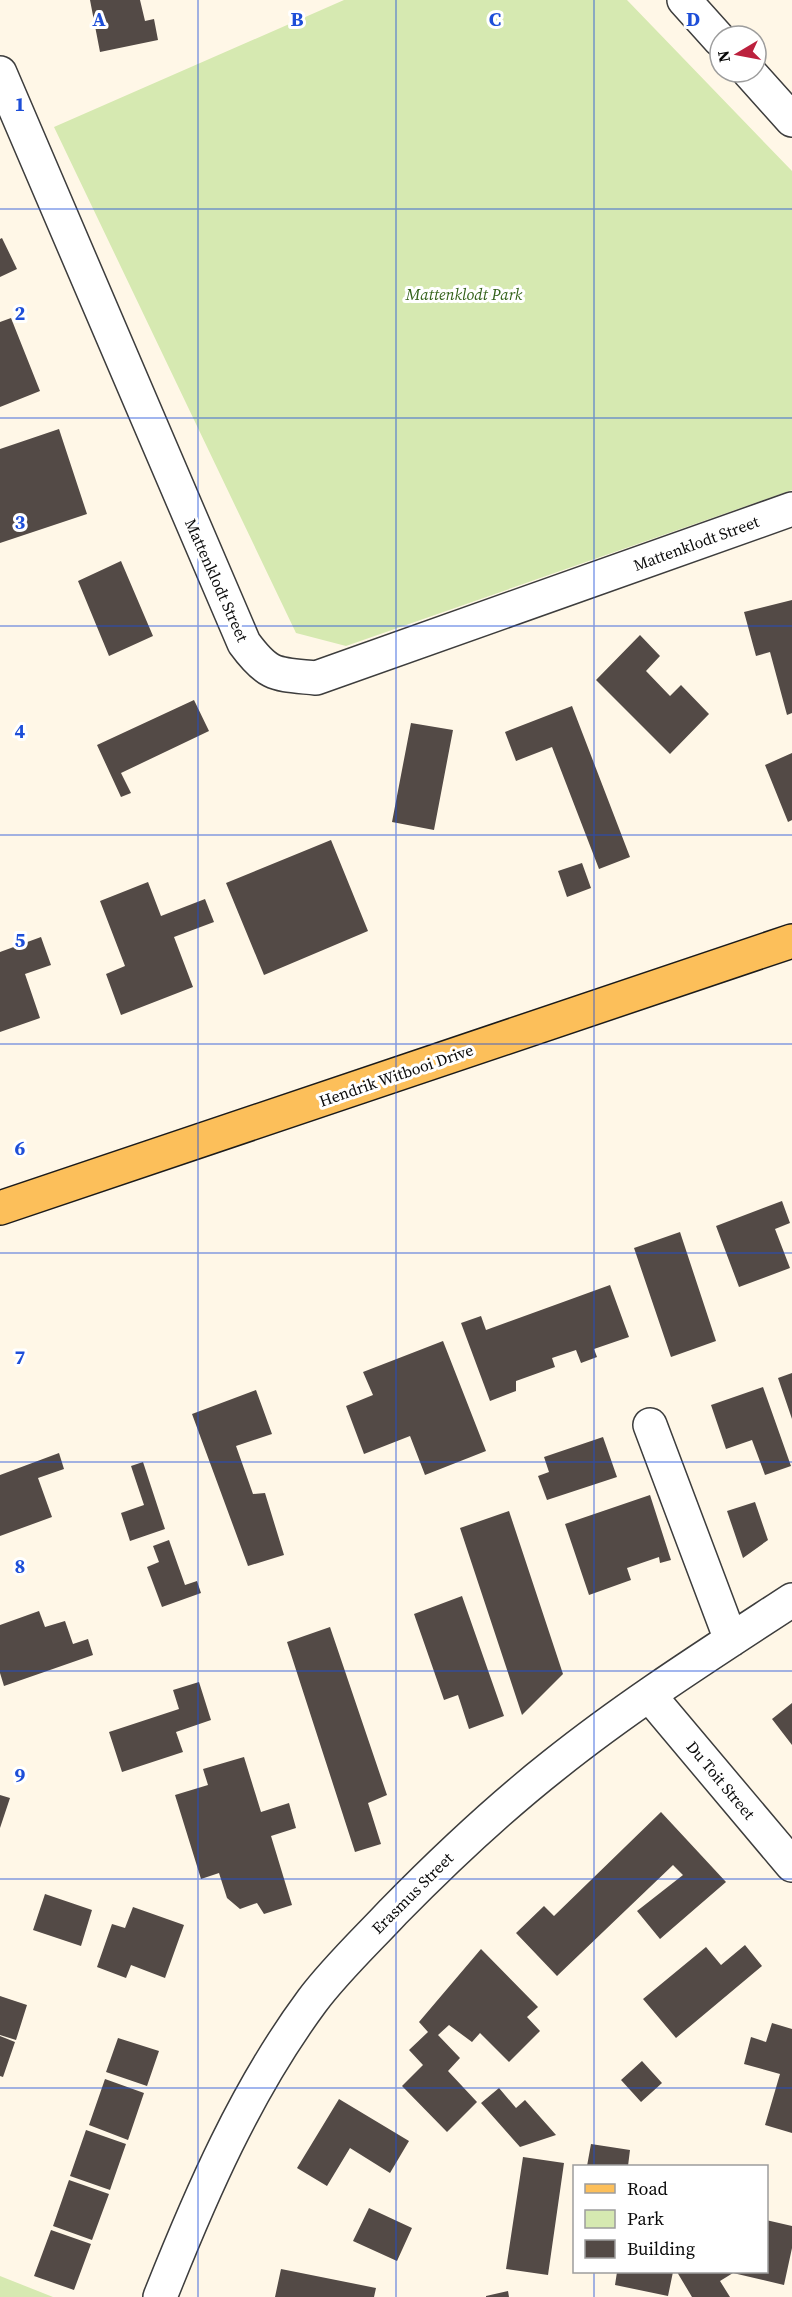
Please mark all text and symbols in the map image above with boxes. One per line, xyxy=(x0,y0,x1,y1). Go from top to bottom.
text: A xyxy=(92,5,106,33)
text: B xyxy=(290,5,304,33)
text: C xyxy=(489,5,501,33)
text: D xyxy=(686,5,700,33)
north arrow xyxy=(708,24,768,84)
text: N xyxy=(711,49,735,64)
text: 1 xyxy=(15,90,25,118)
park label: Mattenklodt Park xyxy=(405,283,523,305)
text: 2 xyxy=(15,299,26,327)
text: 3 xyxy=(15,508,26,536)
street label: Mattenklodt Street xyxy=(630,510,763,576)
street label: Mattenklodt Street xyxy=(180,515,254,646)
text: 4 xyxy=(15,717,26,745)
text: 5 xyxy=(15,926,26,954)
street label: Hendrik Witbooi Drive xyxy=(316,1038,476,1112)
text: 6 xyxy=(15,1134,26,1162)
text: 7 xyxy=(15,1343,26,1371)
text: 8 xyxy=(15,1552,25,1580)
street label: Du Toit Street xyxy=(682,1736,761,1825)
text: 9 xyxy=(15,1761,26,1789)
street label: Erasmus Street xyxy=(366,1847,458,1939)
legend xyxy=(573,2165,768,2273)
text: Road xyxy=(627,2176,668,2201)
text: Park xyxy=(627,2206,664,2231)
text: Building xyxy=(627,2236,695,2261)

